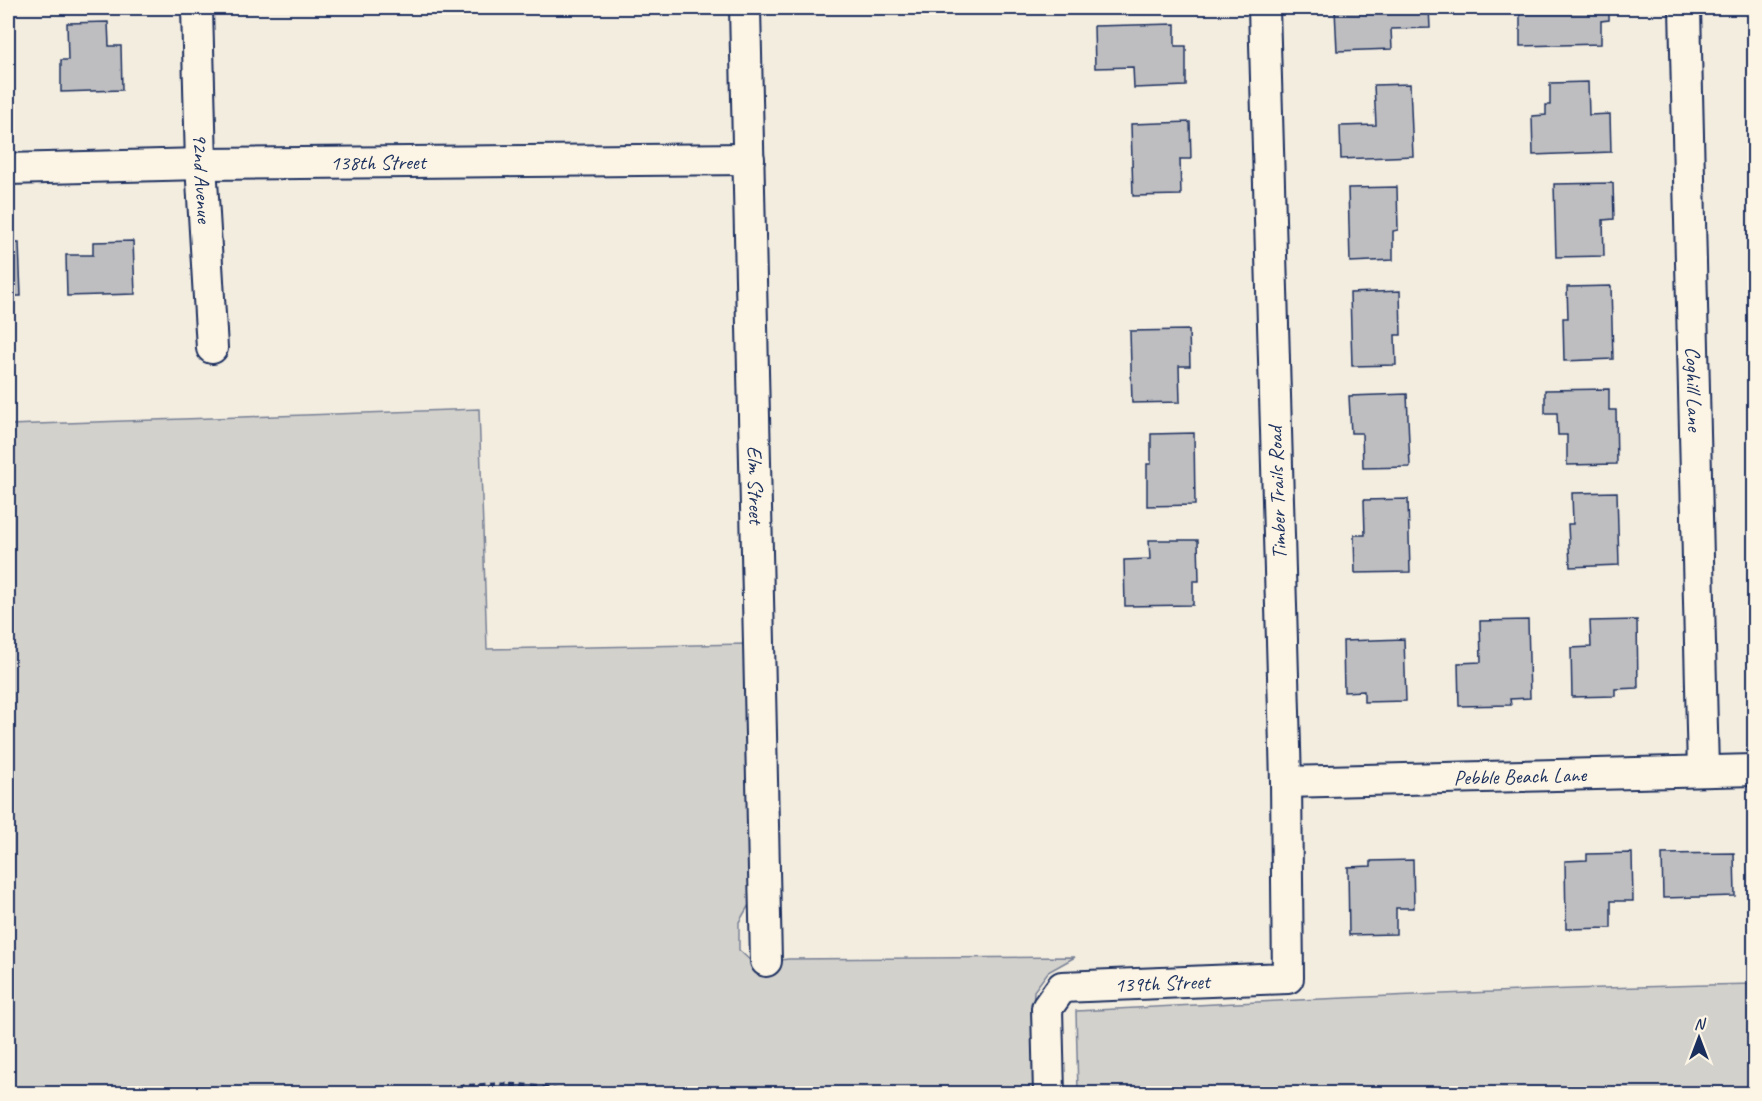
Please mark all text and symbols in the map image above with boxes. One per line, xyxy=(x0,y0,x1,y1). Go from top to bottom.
street label: 92nd Avenue xyxy=(187,133,218,225)
street label: 138th Street xyxy=(330,149,428,176)
street label: Coghill Lane xyxy=(1680,346,1708,434)
street label: Timber Trails Road xyxy=(1262,422,1292,560)
street label: Elm Street xyxy=(742,446,769,526)
street label: Pebble Beach Lane xyxy=(1453,761,1588,791)
street label: 139th Street xyxy=(1114,968,1212,998)
north arrow xyxy=(1669,1008,1729,1068)
text: N xyxy=(1694,1014,1707,1034)

